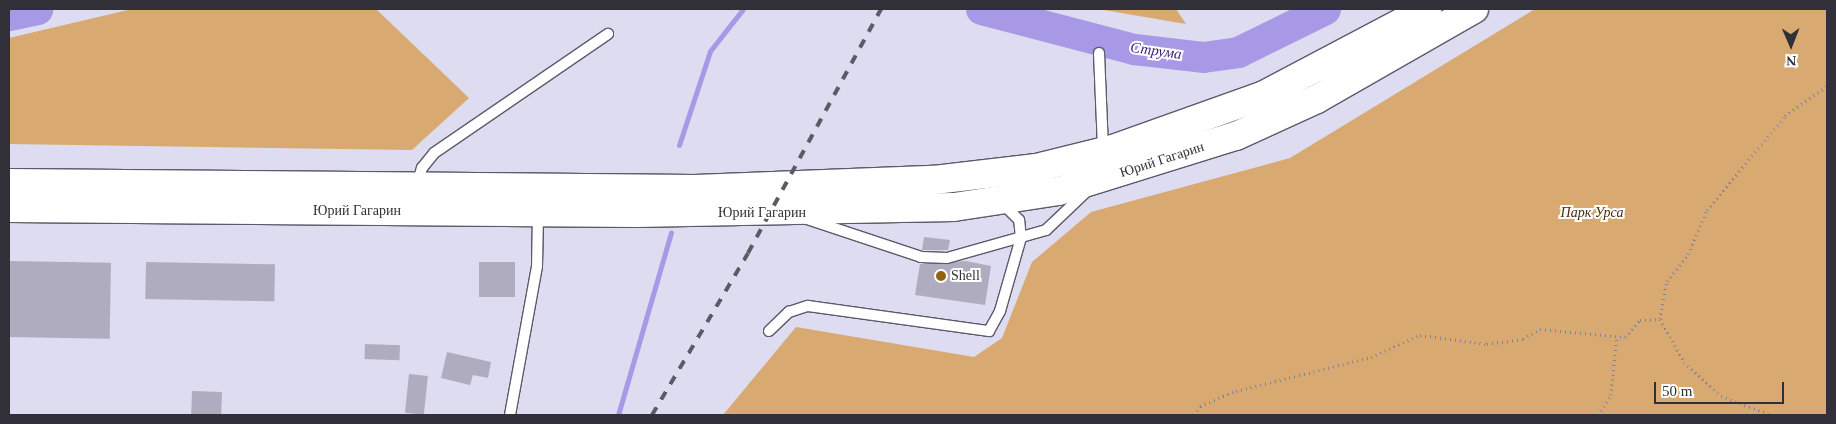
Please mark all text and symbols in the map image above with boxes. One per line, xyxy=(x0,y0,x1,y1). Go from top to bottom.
north arrow xyxy=(1766,20,1816,70)
water label: Струма xyxy=(1129,38,1183,64)
text: N xyxy=(1786,53,1796,68)
street label: Юрий Гагарин xyxy=(1118,138,1206,182)
street label: Юрий Гагарин xyxy=(313,203,401,219)
street label: Юрий Гагарин xyxy=(718,205,806,221)
park label: Парк Урса xyxy=(1561,205,1623,221)
place label: Shell xyxy=(951,268,980,284)
marker: Shell xyxy=(935,270,947,282)
scale bar xyxy=(1656,372,1786,404)
text: 50 m xyxy=(1662,383,1692,399)

